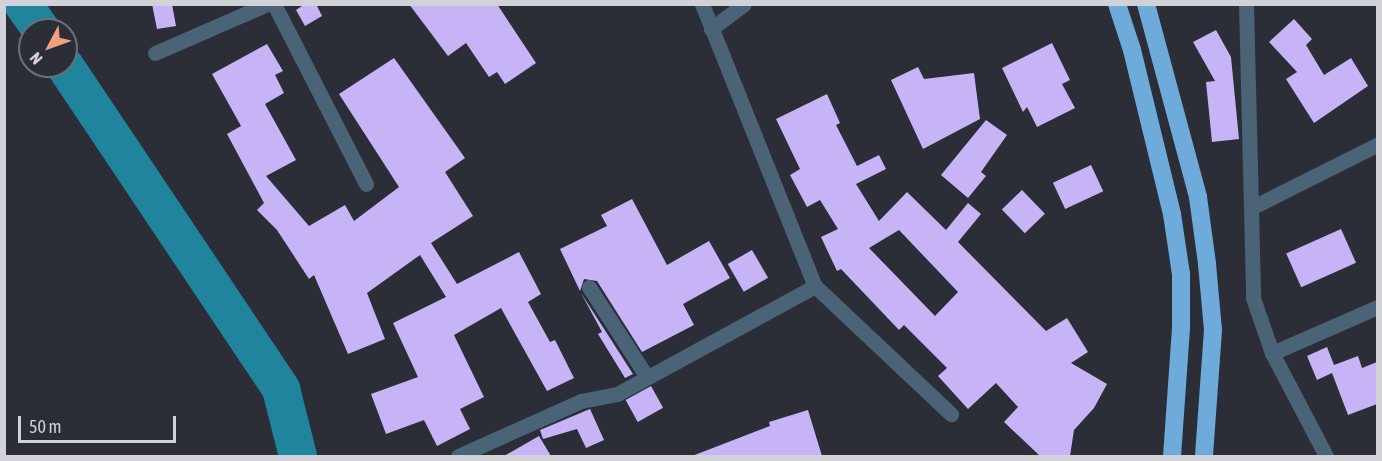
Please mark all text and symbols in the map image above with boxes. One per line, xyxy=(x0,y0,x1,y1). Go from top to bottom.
north arrow xyxy=(18,18,78,78)
text: N xyxy=(26,49,46,68)
scale bar xyxy=(21,404,178,442)
text: 50 m xyxy=(29,416,61,437)

